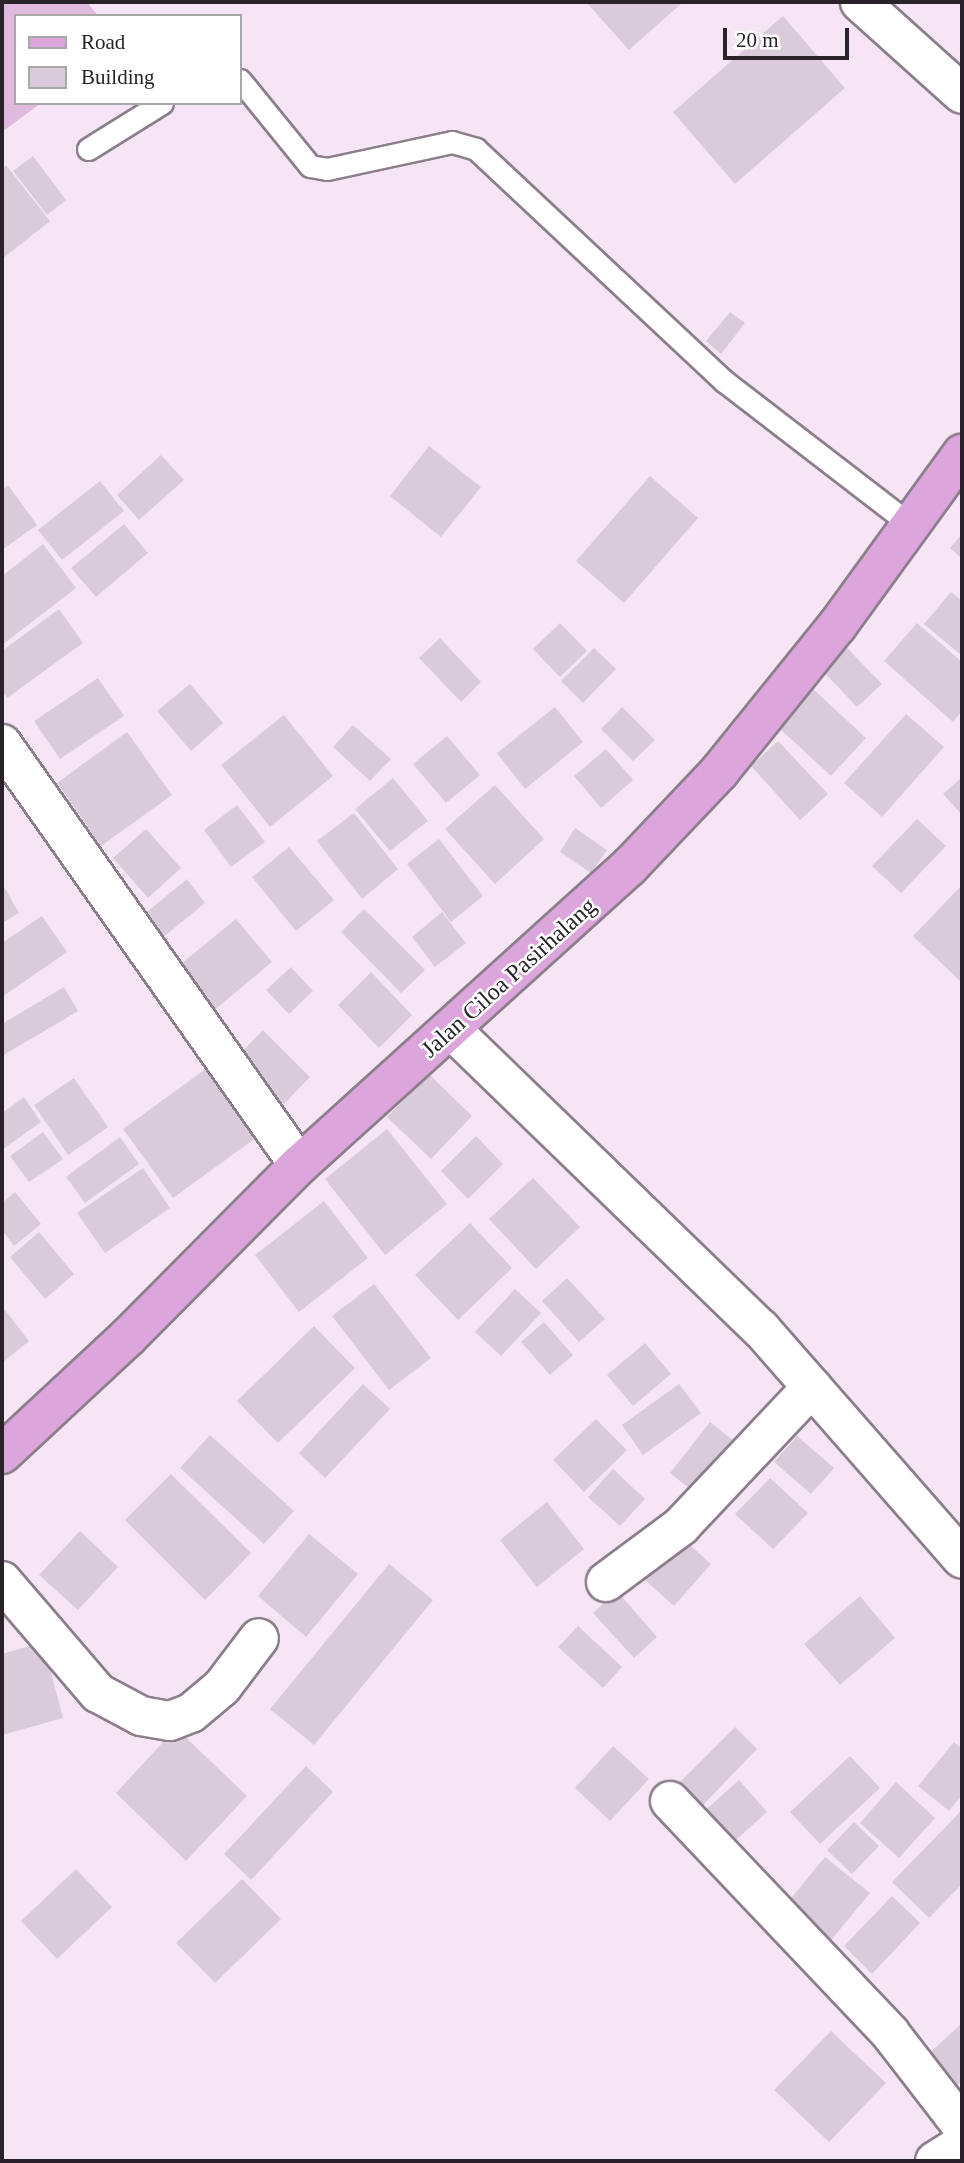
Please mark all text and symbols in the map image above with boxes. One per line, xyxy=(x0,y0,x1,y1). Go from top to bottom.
legend xyxy=(14,14,242,105)
scale bar xyxy=(726,14,852,58)
text: 20 m xyxy=(736,28,779,52)
text: Road xyxy=(81,30,125,54)
text: Building xyxy=(81,65,155,89)
street label: Jalan Ciloa Pasirhalang xyxy=(416,892,602,1064)

